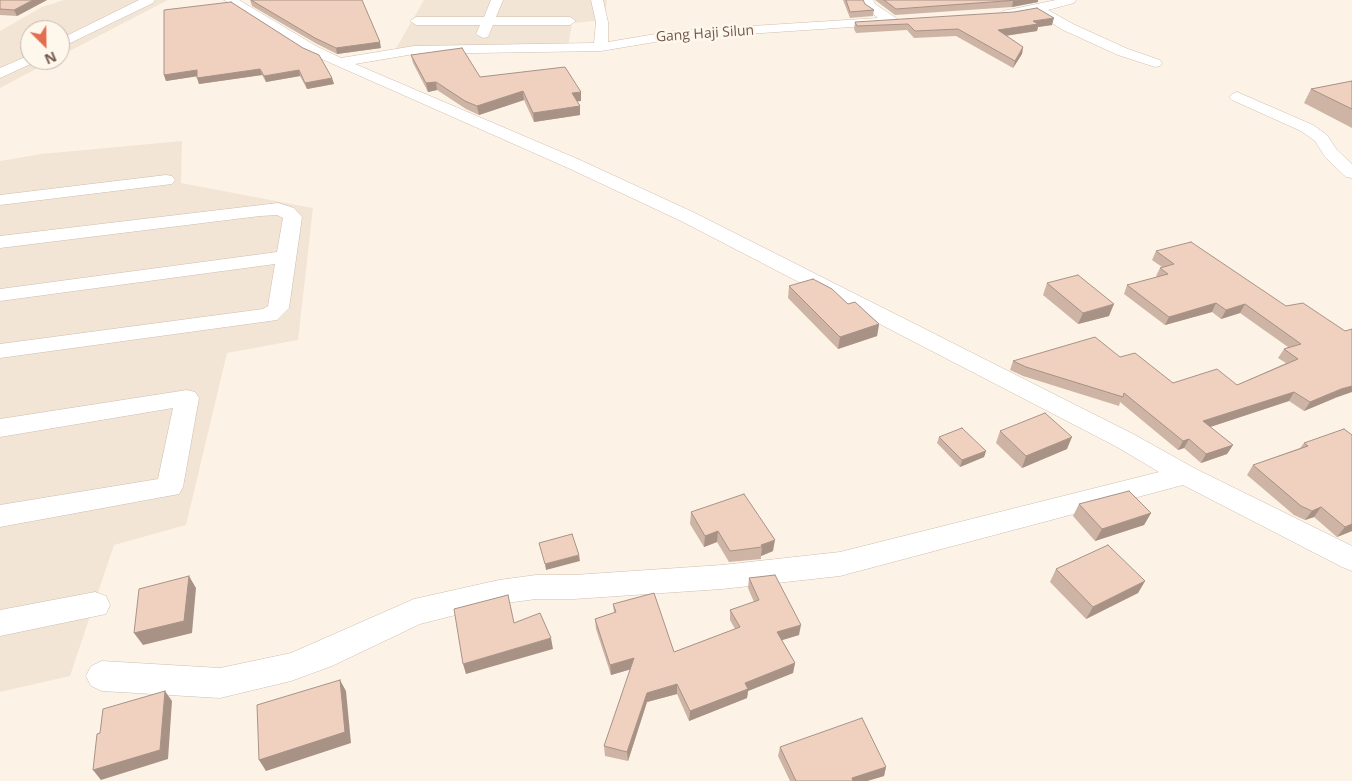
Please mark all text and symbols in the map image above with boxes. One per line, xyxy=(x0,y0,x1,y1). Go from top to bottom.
north arrow xyxy=(20,20,70,70)
street label: Gang Haji Silun xyxy=(655,22,755,46)
text: N xyxy=(42,47,60,69)

